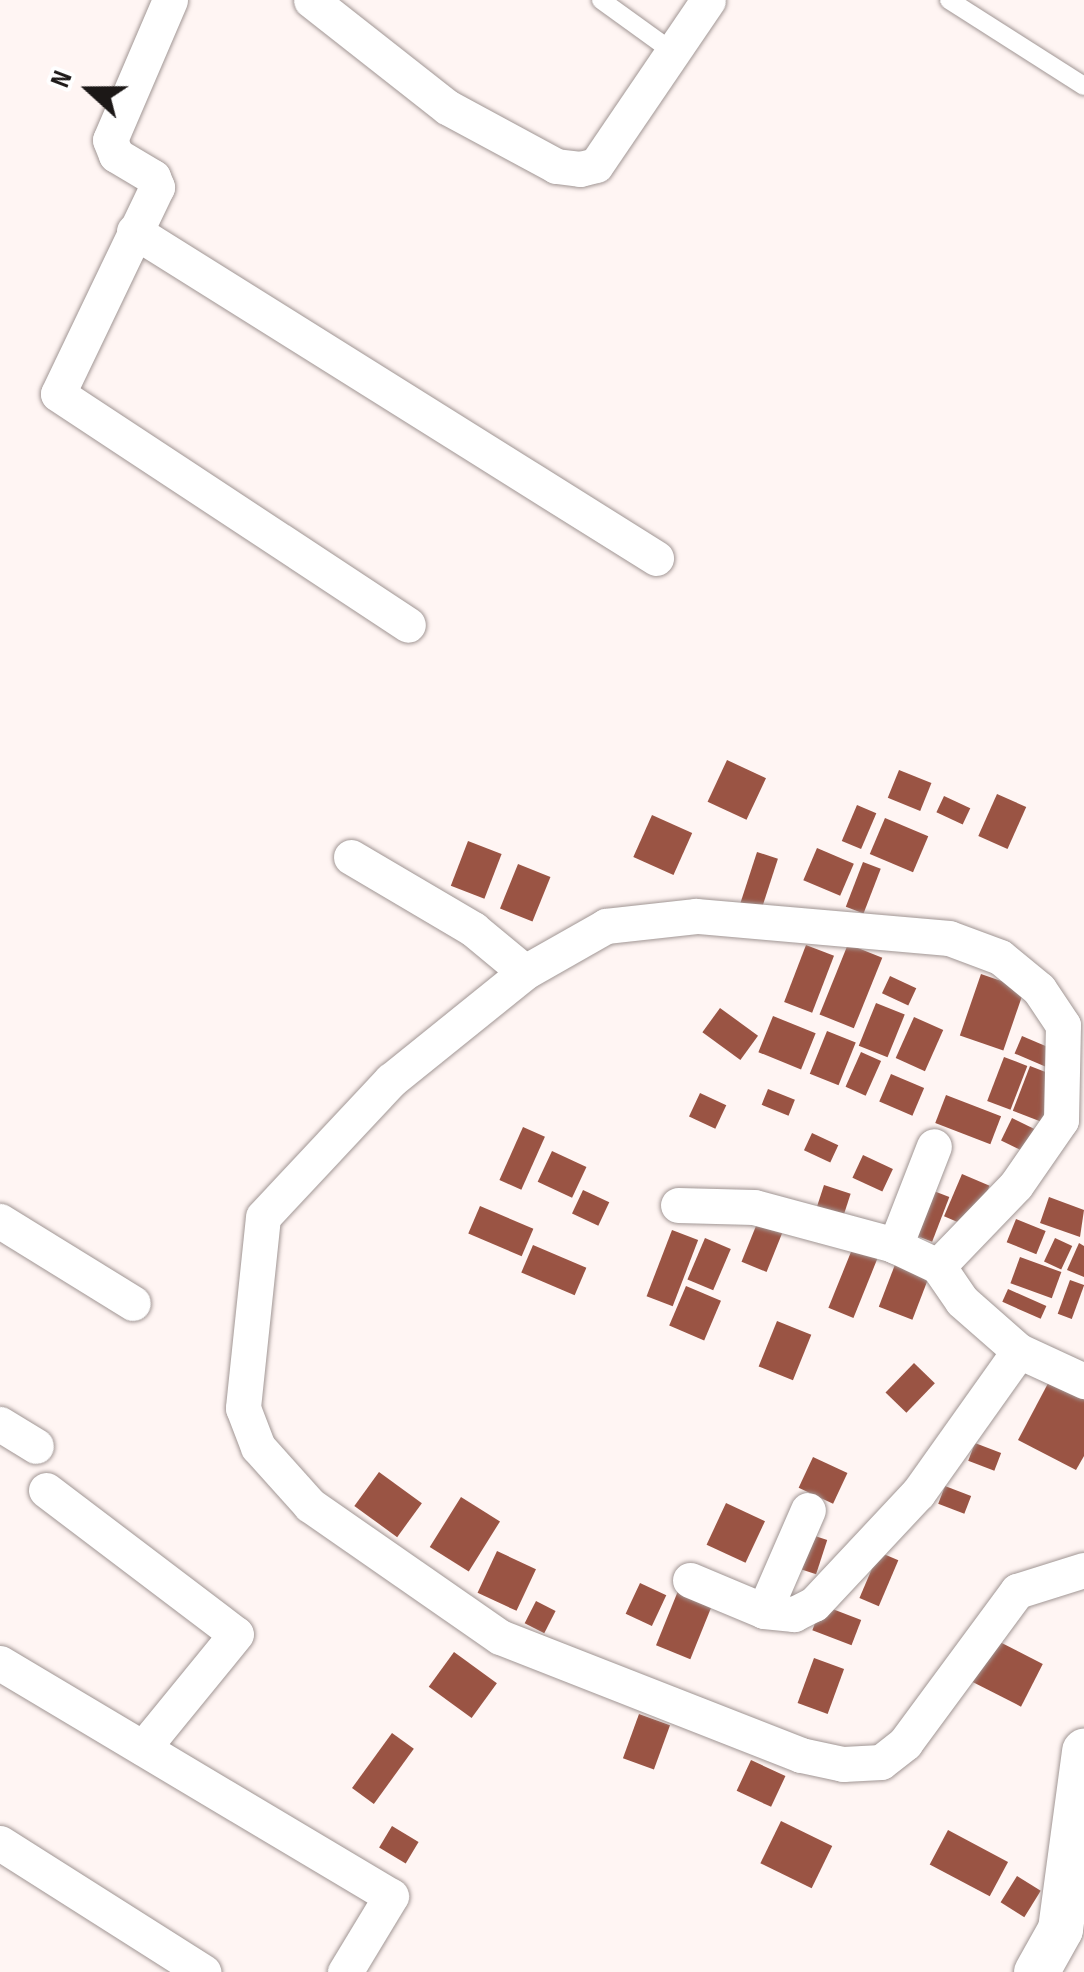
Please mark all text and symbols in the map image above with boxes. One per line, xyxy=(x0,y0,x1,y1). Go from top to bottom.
north arrow xyxy=(40,40,140,140)
text: N xyxy=(43,66,80,92)

